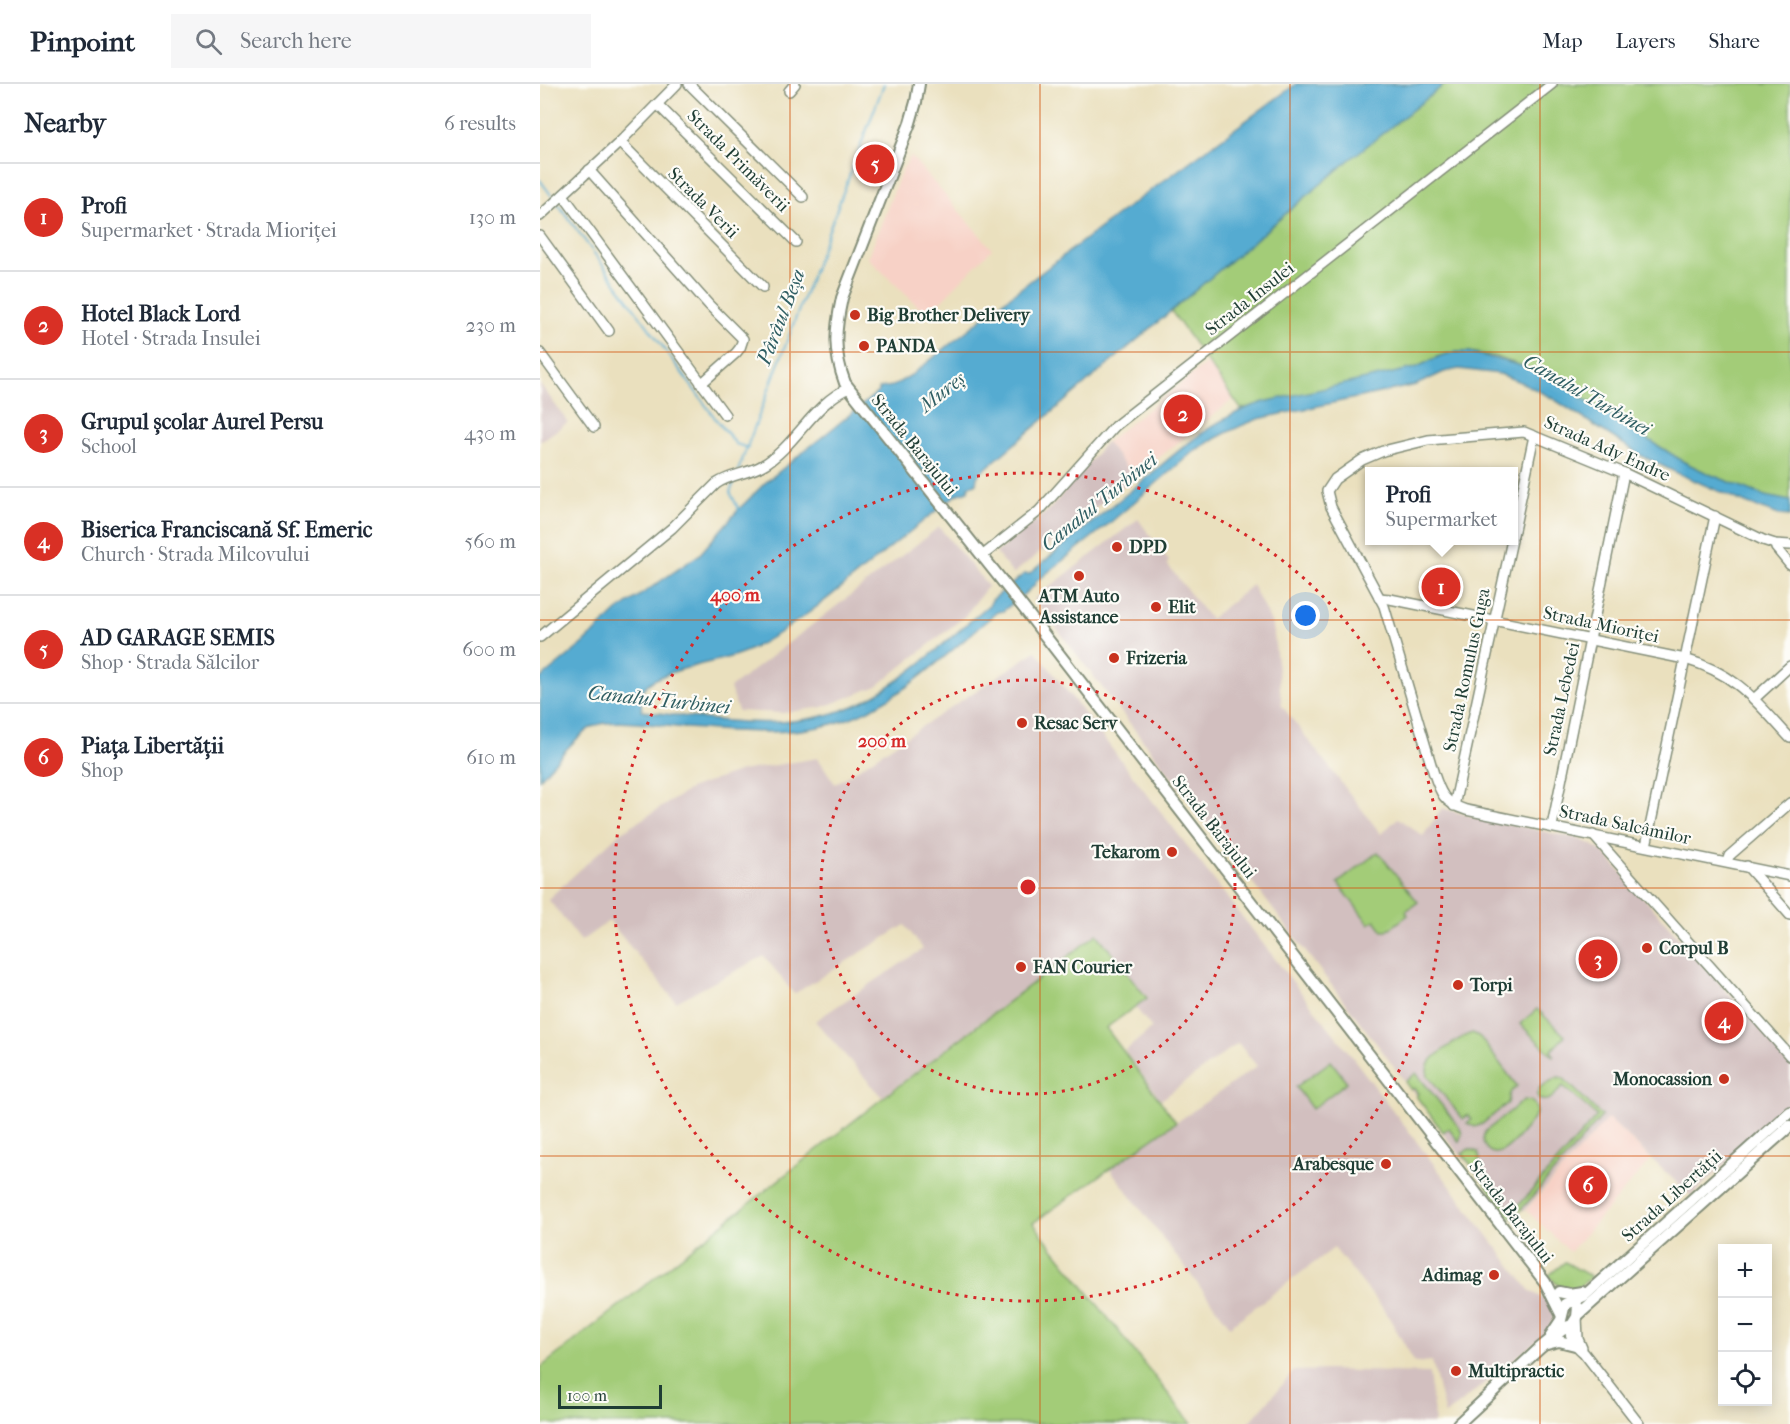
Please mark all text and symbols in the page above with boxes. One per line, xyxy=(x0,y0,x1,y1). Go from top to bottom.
search box xyxy=(171,14,591,68)
text: Pinpoint xyxy=(30,25,135,58)
icon: search xyxy=(192,25,225,58)
text: Search here xyxy=(240,28,352,54)
text: Map xyxy=(1542,29,1583,53)
text: Layers xyxy=(1616,29,1675,53)
text: Share xyxy=(1708,29,1760,53)
street label: Strada Primăverii xyxy=(682,105,794,217)
text: Nearby xyxy=(24,108,106,139)
text: 6 results xyxy=(444,112,516,135)
pin: 5 xyxy=(856,142,894,187)
street label: Strada Verii xyxy=(663,163,743,243)
text: Profi xyxy=(81,193,127,219)
text: 1 xyxy=(40,206,47,229)
text: 130 m xyxy=(469,206,516,229)
text: Supermarket · Strada Mioriței xyxy=(81,219,337,242)
street label: Strada Insulei xyxy=(1201,257,1299,340)
water label: Pârâul Beșa xyxy=(752,266,811,369)
text: Hotel Black Lord xyxy=(81,301,240,327)
place label: Big Brother Delivery xyxy=(867,305,1031,326)
marker: Big Brother Delivery xyxy=(848,308,862,322)
text: 2 xyxy=(38,314,49,337)
text: 230 m xyxy=(466,314,516,337)
text: Hotel · Strada Insulei xyxy=(81,327,261,350)
place label: PANDA xyxy=(876,336,938,357)
marker: PANDA xyxy=(857,339,871,353)
water label: Canalul Turbinei xyxy=(1519,349,1656,441)
water label: Mureș xyxy=(913,367,971,419)
street label: Strada Barajului xyxy=(867,390,962,501)
pin: 2 xyxy=(1164,392,1202,436)
text: Grupul școlar Aurel Persu xyxy=(81,409,324,435)
street label: Strada Ady Endre xyxy=(1541,412,1673,486)
text: 3 xyxy=(39,422,48,445)
text: 430 m xyxy=(464,422,516,445)
text: School xyxy=(81,435,137,458)
water label: Canalul Turbinei xyxy=(1036,447,1163,556)
popup xyxy=(1365,467,1518,545)
text: Profi xyxy=(1385,482,1431,508)
text: Supermarket xyxy=(1385,508,1498,531)
text: Biserica Franciscană Sf. Emeric xyxy=(81,517,372,543)
text: 4 xyxy=(38,530,49,553)
text: 560 m xyxy=(465,530,516,553)
place label: DPD xyxy=(1129,537,1167,558)
marker: DPD xyxy=(1110,540,1124,554)
text: Church · Strada Milcovului xyxy=(81,543,310,566)
pin: 1 xyxy=(1422,564,1460,610)
marker: ATM Auto Assistance xyxy=(1072,569,1086,583)
text: 400 m xyxy=(709,585,761,606)
place label: ATM Auto Assistance xyxy=(1038,586,1119,628)
street label: Strada Romulus Guga xyxy=(1439,586,1495,754)
place label: Elit xyxy=(1168,597,1196,618)
marker: Elit xyxy=(1149,600,1163,614)
your location xyxy=(1291,601,1320,630)
street label: Strada Mioriței xyxy=(1541,602,1662,648)
text: AD GARAGE SEMIS xyxy=(81,625,275,651)
text: 5 xyxy=(39,638,48,661)
text: 600 m xyxy=(462,638,516,661)
street label: Strada Lebedei xyxy=(1540,639,1584,758)
place label: Frizeria xyxy=(1125,648,1187,669)
text: Shop · Strada Sălcilor xyxy=(81,651,259,674)
marker: Frizeria xyxy=(1107,651,1121,665)
water label: Canalul Turbinei xyxy=(587,681,732,719)
place label: Resac Serv xyxy=(1034,713,1118,734)
marker: Resac Serv xyxy=(1015,716,1029,730)
text: 200 m xyxy=(858,731,907,752)
text: Piața Libertății xyxy=(81,733,224,759)
text: 6 xyxy=(38,746,49,769)
text: 610 m xyxy=(466,746,516,769)
text: Shop xyxy=(81,759,123,782)
street label: Strada Barajului xyxy=(1167,771,1261,883)
street label: Strada Salcâmilor xyxy=(1557,801,1693,849)
place label: Tekarom xyxy=(1090,842,1161,863)
marker: Tekarom xyxy=(1165,845,1179,859)
centre of rings xyxy=(1018,877,1038,897)
pin: 3 xyxy=(1578,936,1618,982)
place label: Corpul B xyxy=(1659,938,1729,959)
marker: Corpul B xyxy=(1640,941,1654,955)
place label: FAN Courier xyxy=(1032,957,1133,978)
marker: FAN Courier xyxy=(1014,960,1028,974)
place label: Torpi xyxy=(1469,975,1513,996)
marker: Torpi xyxy=(1451,978,1465,992)
pin: 4 xyxy=(1704,998,1744,1044)
place label: Monocassion xyxy=(1612,1069,1713,1090)
marker: Monocassion xyxy=(1717,1072,1731,1086)
street label: Strada Libertății xyxy=(1618,1145,1727,1246)
place label: Arabesque xyxy=(1292,1154,1374,1175)
street label: Strada Barajului xyxy=(1464,1156,1558,1268)
marker: Arabesque xyxy=(1379,1157,1393,1171)
pin: 6 xyxy=(1568,1162,1608,1208)
map controls xyxy=(1718,1244,1772,1406)
button: + xyxy=(1718,1244,1772,1298)
place label: Adimag xyxy=(1421,1265,1483,1286)
marker: Adimag xyxy=(1487,1268,1501,1282)
button: − xyxy=(1718,1298,1772,1352)
button: locate xyxy=(1718,1352,1772,1406)
place label: Multipractic xyxy=(1467,1361,1564,1382)
marker: Multipractic xyxy=(1449,1364,1463,1378)
scale bar xyxy=(558,1382,662,1410)
text: 100 m xyxy=(567,1386,607,1405)

